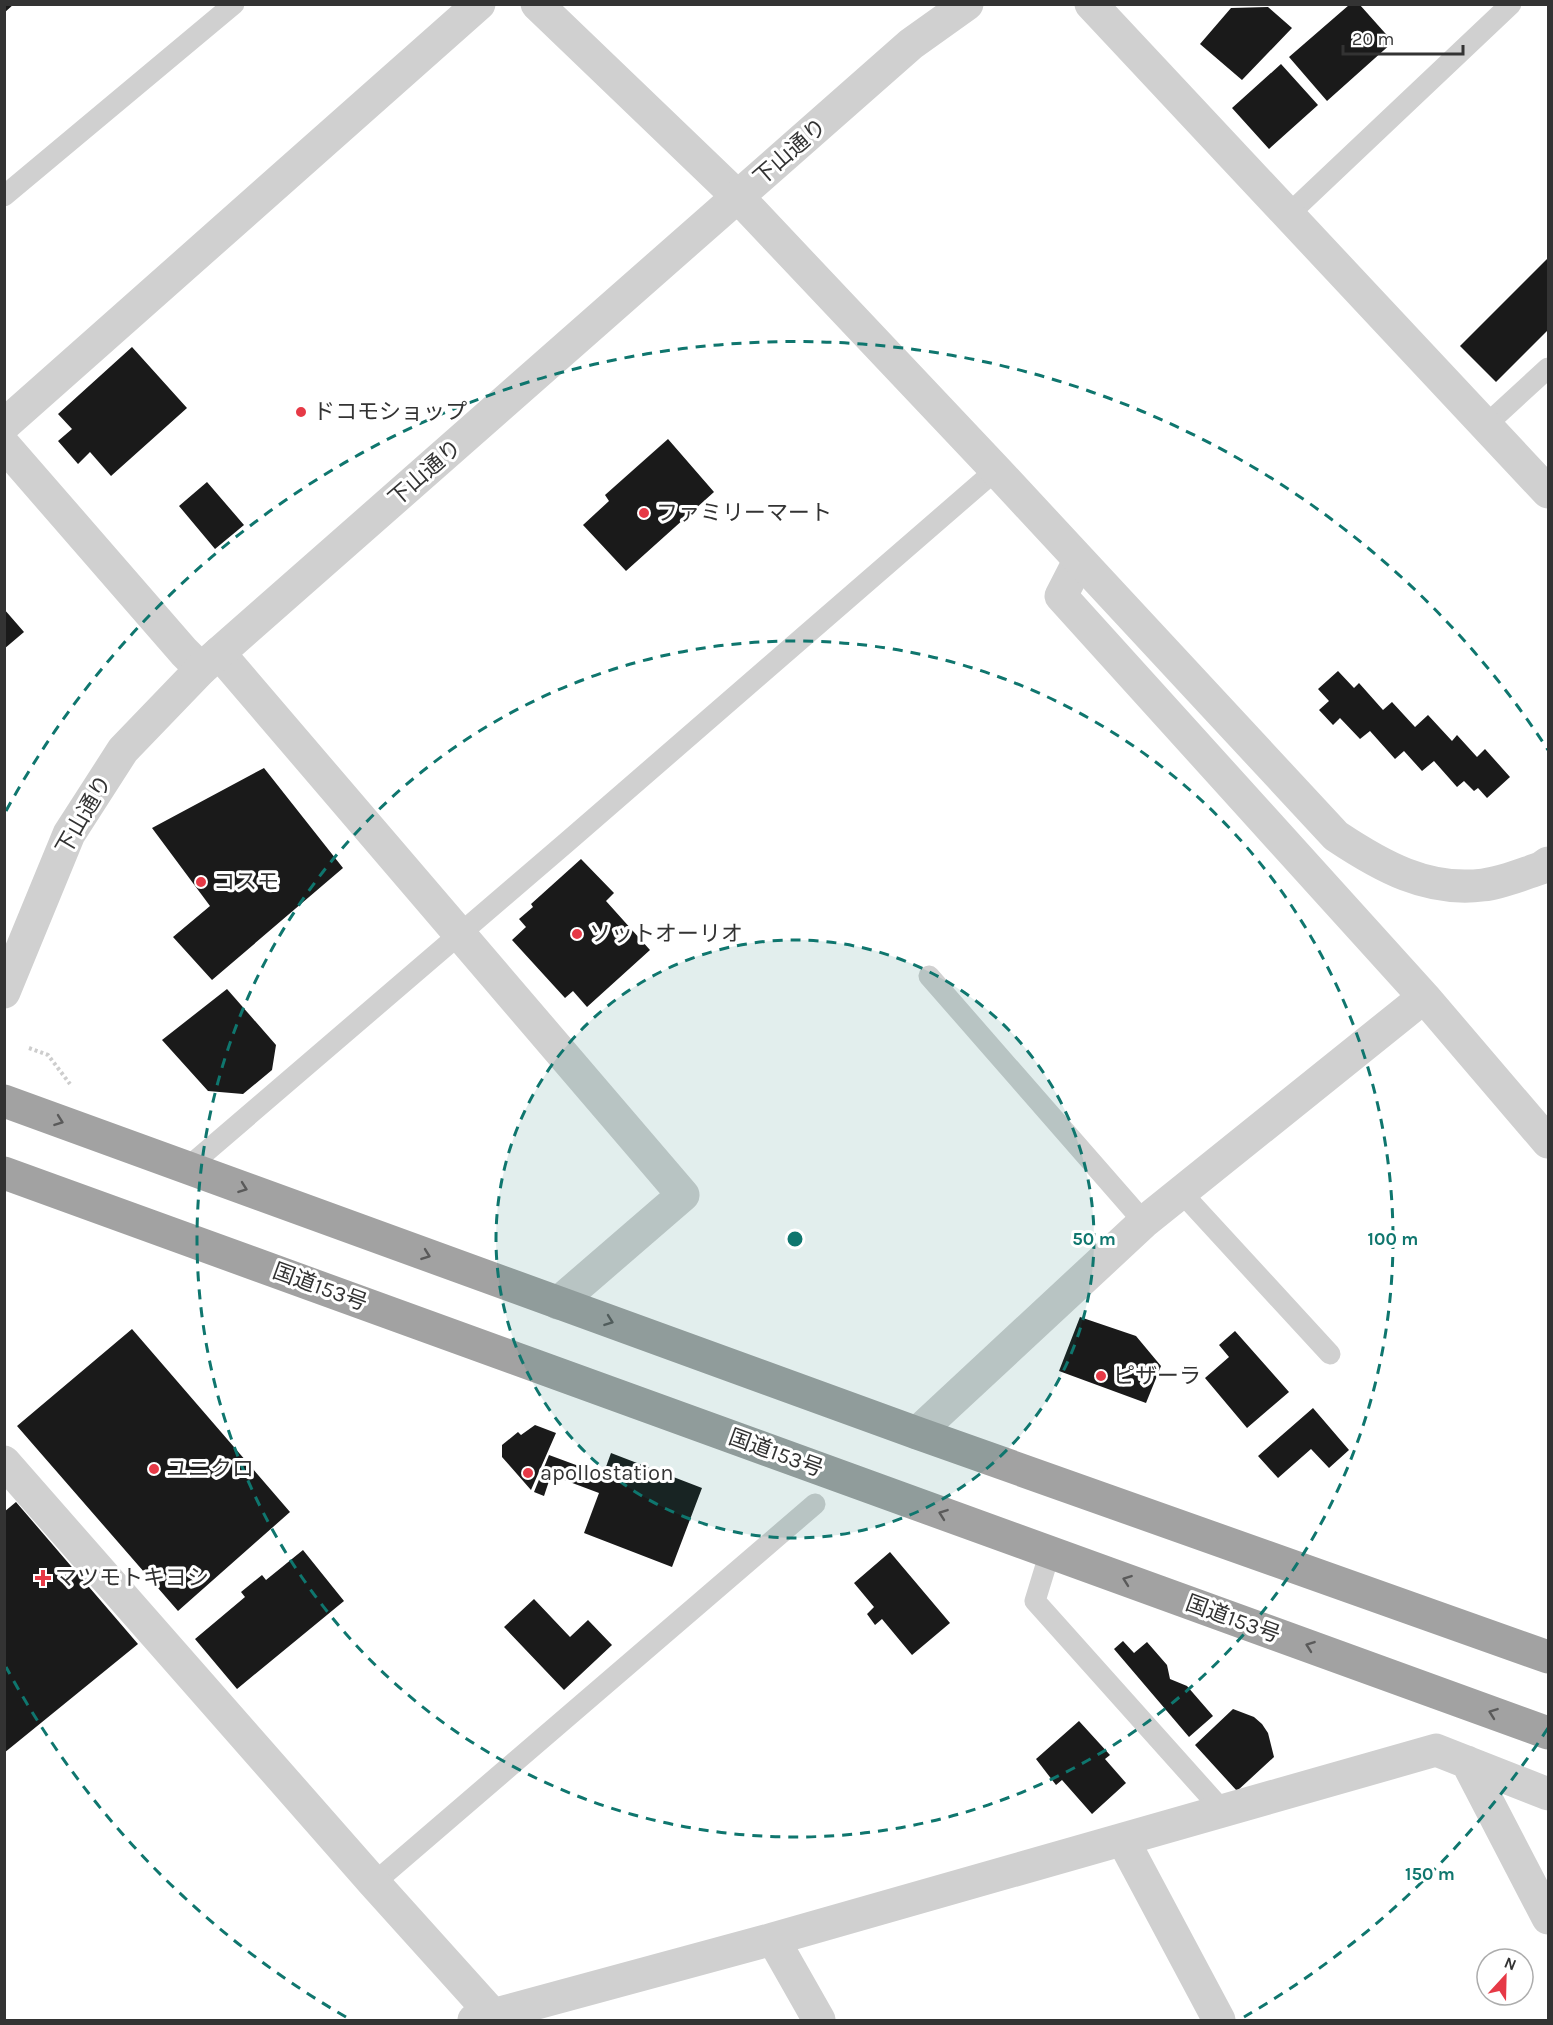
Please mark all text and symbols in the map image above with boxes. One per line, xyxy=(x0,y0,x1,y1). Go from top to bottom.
scale bar xyxy=(1343,18,1463,56)
text: 20 m xyxy=(1352,28,1394,50)
street label: 下山通り xyxy=(748,113,832,191)
place label: ドコモショップ xyxy=(313,399,467,425)
marker: ドコモショップ xyxy=(294,405,308,419)
street label: 下山通り xyxy=(383,434,467,512)
place label: ファミリーマート xyxy=(656,500,832,526)
marker: ファミリーマート xyxy=(637,506,651,520)
street label: 下山通り xyxy=(51,770,117,860)
place label: コスモ xyxy=(213,869,279,895)
marker: コスモ xyxy=(194,875,208,889)
place label: ソットオーリオ xyxy=(589,921,743,947)
marker: ソットオーリオ xyxy=(570,927,584,941)
one-way arrow xyxy=(54,1114,64,1127)
one-way arrow xyxy=(237,1181,248,1193)
text: 50 m xyxy=(1072,1228,1116,1250)
text: 100 m xyxy=(1368,1228,1418,1250)
centre of rings xyxy=(785,1229,805,1249)
one-way arrow xyxy=(420,1247,431,1260)
street label: 国道153号 xyxy=(269,1258,371,1316)
one-way arrow xyxy=(603,1314,614,1327)
place label: ピザーラ xyxy=(1113,1363,1201,1389)
marker: ピザーラ xyxy=(1094,1369,1108,1383)
street label: 国道153号 xyxy=(725,1424,827,1482)
place label: ユニクロ xyxy=(166,1456,254,1482)
place label: apollostation xyxy=(540,1460,673,1486)
marker: ユニクロ xyxy=(147,1462,161,1476)
marker: apollostation xyxy=(521,1466,535,1480)
one-way arrow xyxy=(939,1508,949,1521)
place label: マツモトキヨシ xyxy=(55,1565,209,1591)
marker: マツモトキヨシ xyxy=(36,1571,50,1585)
one-way arrow xyxy=(1122,1575,1133,1587)
street label: 国道153号 xyxy=(1182,1590,1284,1648)
one-way arrow xyxy=(1305,1641,1316,1654)
one-way arrow xyxy=(1489,1707,1499,1720)
text: 150 m xyxy=(1405,1863,1455,1885)
north arrow xyxy=(1475,1947,1535,2007)
text: N xyxy=(1502,1953,1519,1975)

